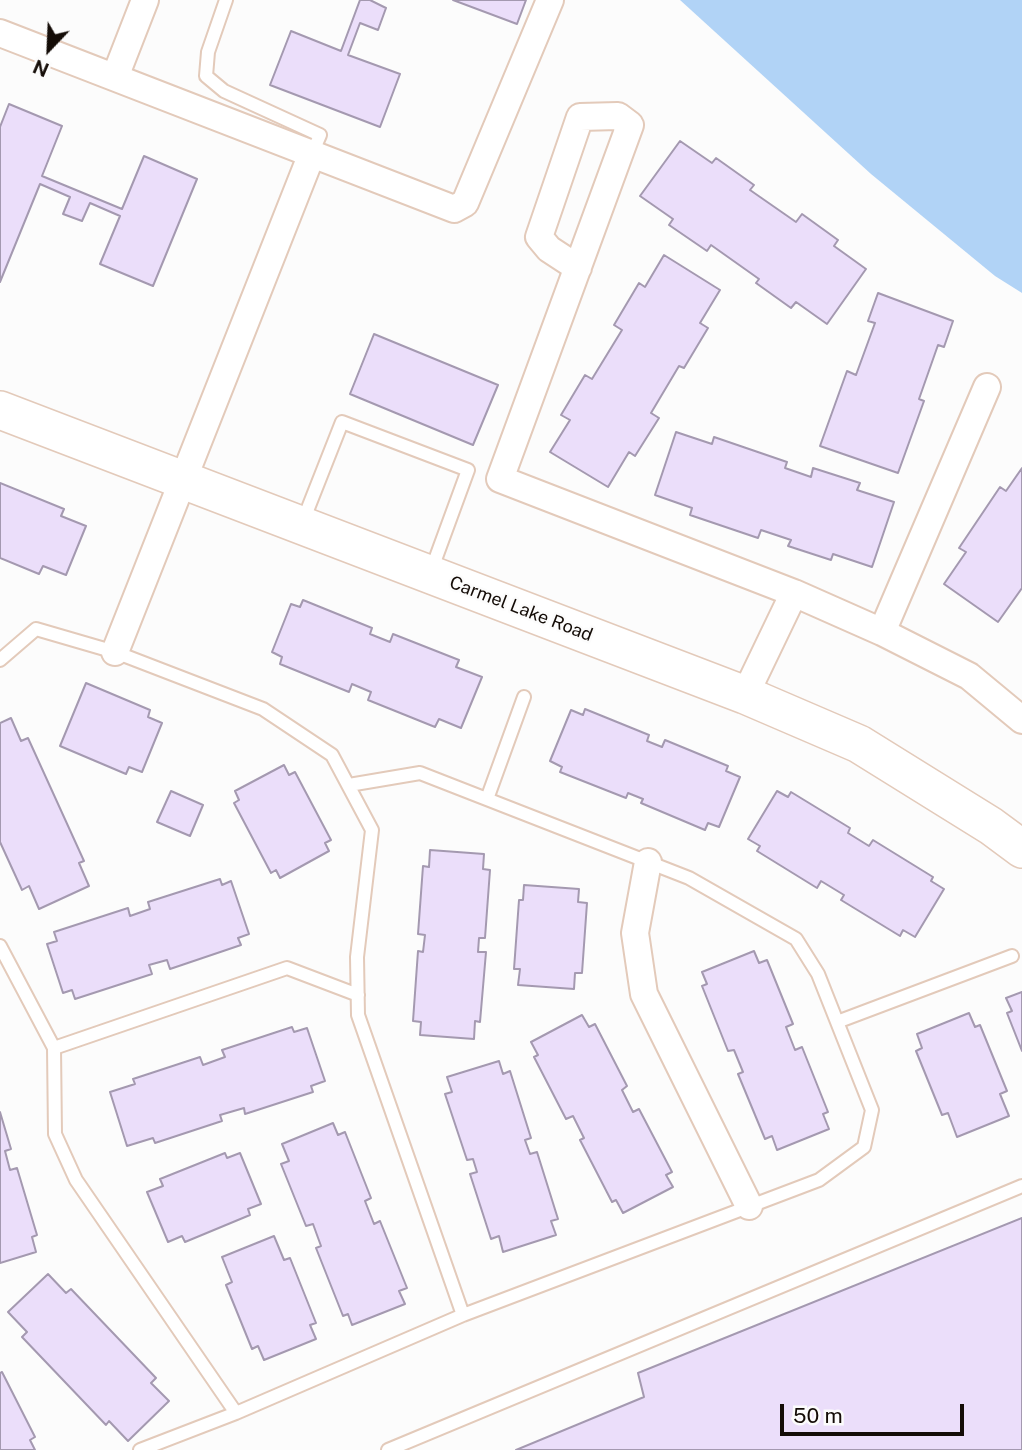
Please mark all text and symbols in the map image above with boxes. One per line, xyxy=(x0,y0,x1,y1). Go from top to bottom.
north arrow xyxy=(14,14,84,84)
text: N xyxy=(30,55,52,81)
street label: Carmel Lake Road xyxy=(446,572,596,646)
scale bar xyxy=(784,1390,968,1434)
text: 50 m xyxy=(793,1403,843,1428)

